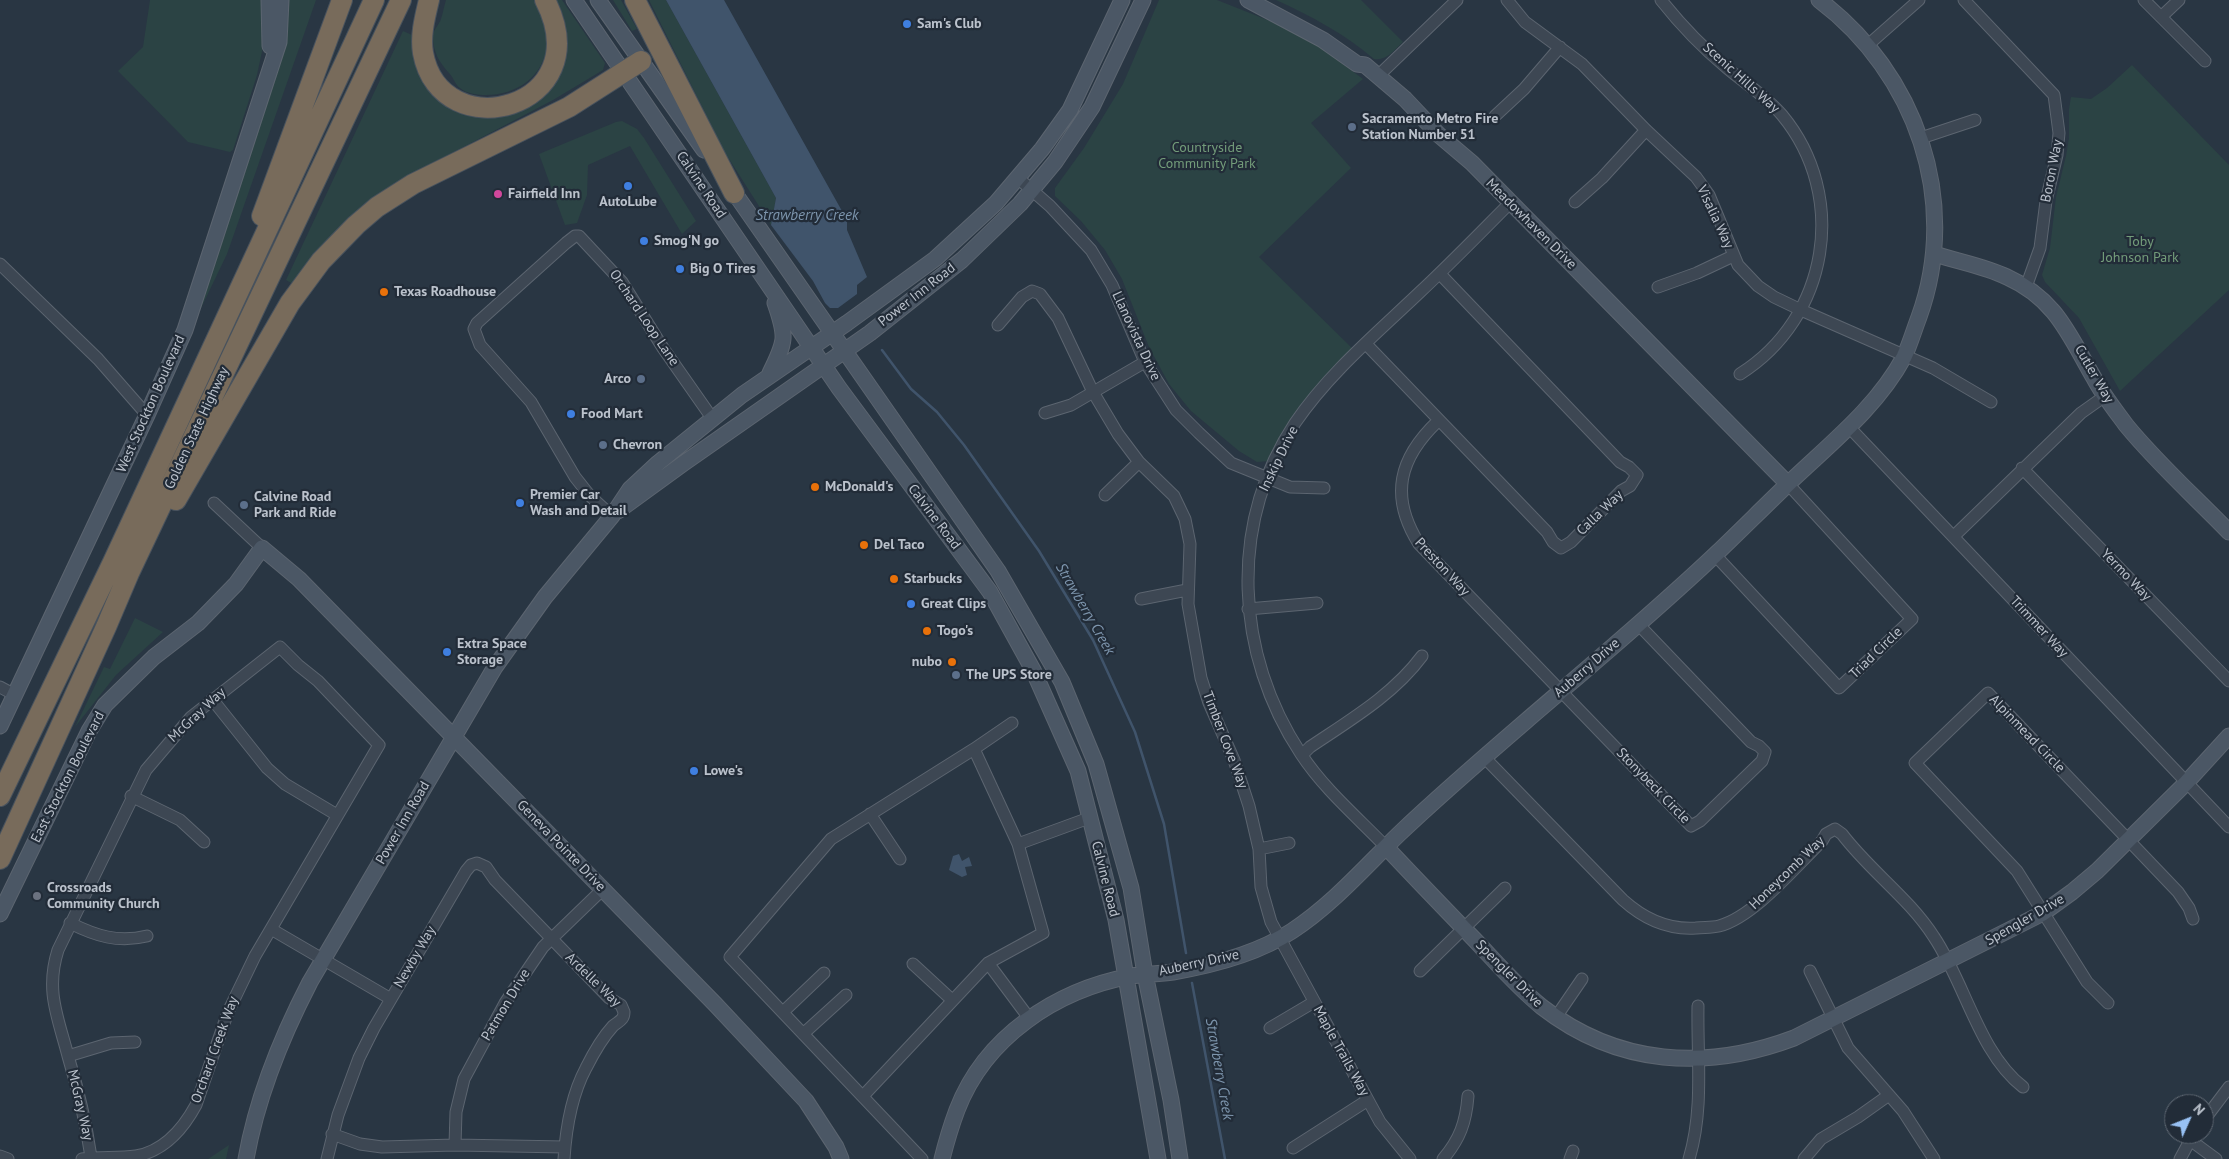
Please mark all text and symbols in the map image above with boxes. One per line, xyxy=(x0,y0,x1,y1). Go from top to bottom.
place label: Sam's Club xyxy=(917,16,982,32)
marker: Sam's Club xyxy=(901,18,913,30)
street label: Scenic Hills Way xyxy=(1699,39,1783,117)
place label: Sacramento Metro Fire Station Number 51 xyxy=(1362,111,1498,144)
marker: Sacramento Metro Fire Station Number 51 xyxy=(1346,121,1358,133)
street label: Boron Way xyxy=(2038,138,2066,204)
park label: Countryside Community Park xyxy=(1158,140,1256,172)
street label: Calvine Road xyxy=(672,148,730,222)
street label: Meadowhaven Drive xyxy=(1482,175,1580,273)
marker: AutoLube xyxy=(622,180,634,192)
street label: Visalia Way xyxy=(1693,183,1737,251)
place label: Fairfield Inn xyxy=(508,186,580,202)
marker: Fairfield Inn xyxy=(492,188,504,200)
place label: AutoLube xyxy=(599,194,657,210)
water label: Strawberry Creek xyxy=(755,207,859,225)
place label: Smog'N go xyxy=(654,233,719,249)
park label: Toby Johnson Park xyxy=(2101,234,2179,266)
marker: Smog'N go xyxy=(638,235,650,247)
street label: Power Inn Road xyxy=(875,260,959,330)
place label: Big O Tires xyxy=(690,261,756,277)
marker: Big O Tires xyxy=(674,263,686,275)
street label: Orchard Loop Lane xyxy=(606,267,682,369)
place label: Texas Roadhouse xyxy=(394,284,496,300)
marker: Texas Roadhouse xyxy=(378,286,390,298)
street label: Llanovista Drive xyxy=(1108,289,1164,383)
street label: West Stockton Boulevard xyxy=(113,333,189,475)
street label: Cutler Way xyxy=(2071,342,2117,406)
street label: Golden State Highway xyxy=(161,364,233,492)
place label: Arco xyxy=(604,371,631,387)
marker: Arco xyxy=(635,373,647,385)
place label: Food Mart xyxy=(581,406,643,422)
marker: Food Mart xyxy=(565,408,577,420)
street label: Inskip Drive xyxy=(1256,424,1302,494)
place label: Chevron xyxy=(613,437,662,453)
marker: Chevron xyxy=(597,439,609,451)
place label: McDonald's xyxy=(825,479,894,495)
marker: McDonald's xyxy=(809,481,821,493)
street label: Calvine Road xyxy=(904,481,964,553)
place label: Premier Car Wash and Detail xyxy=(530,487,627,520)
street label: Calla Way xyxy=(1573,487,1627,539)
place label: Calvine Road Park and Ride xyxy=(254,489,336,522)
marker: Premier Car Wash and Detail xyxy=(514,497,526,509)
marker: Calvine Road Park and Ride xyxy=(238,499,250,511)
street label: Preston Way xyxy=(1411,535,1473,599)
place label: Del Taco xyxy=(874,537,925,553)
marker: Del Taco xyxy=(858,539,870,551)
street label: Yermo Way xyxy=(2097,546,2155,604)
water label: Strawberry Creek xyxy=(1051,560,1119,658)
place label: Starbucks xyxy=(904,571,962,587)
marker: Starbucks xyxy=(888,573,900,585)
street label: Trimmer Way xyxy=(2006,593,2072,661)
place label: Great Clips xyxy=(921,596,986,612)
marker: Great Clips xyxy=(905,598,917,610)
place label: Togo's xyxy=(937,623,973,639)
street label: Triad Circle xyxy=(1846,624,1906,682)
marker: Togo's xyxy=(921,625,933,637)
street label: Auberry Drive xyxy=(1551,635,1623,701)
place label: Extra Space Storage xyxy=(457,636,527,669)
marker: Extra Space Storage xyxy=(441,646,453,658)
place label: nubo xyxy=(912,654,942,670)
marker: nubo xyxy=(946,656,958,668)
place label: The UPS Store xyxy=(966,667,1052,683)
marker: The UPS Store xyxy=(950,669,962,681)
street label: McGray Way xyxy=(165,684,229,746)
street label: Timber Cove Way xyxy=(1199,689,1251,791)
street label: Alpinmead Circle xyxy=(1986,691,2068,777)
street label: East Stockton Boulevard xyxy=(28,709,108,845)
street label: Stonybeck Circle xyxy=(1613,745,1693,827)
place label: Lowe's xyxy=(704,763,743,779)
marker: Lowe's xyxy=(688,765,700,777)
street label: Power Inn Road xyxy=(372,778,434,868)
street label: Geneva Pointe Drive xyxy=(513,797,609,895)
street label: Honeycomb Way xyxy=(1746,833,1828,913)
street label: Calvine Road xyxy=(1087,839,1123,919)
place label: Crossroads Community Church xyxy=(47,880,160,912)
marker: Crossroads Community Church xyxy=(31,890,43,902)
street label: Spengler Drive xyxy=(1983,891,2067,949)
street label: Newby Way xyxy=(391,923,439,991)
street label: Spengler Drive xyxy=(1472,937,1546,1011)
street label: Auberry Drive xyxy=(1157,946,1241,980)
street label: Ardelle Way xyxy=(562,949,624,1011)
street label: Patmon Drive xyxy=(478,966,534,1044)
street label: Orchard Creek Way xyxy=(188,994,242,1106)
street label: Maple Trails Way xyxy=(1309,1003,1373,1099)
water label: Strawberry Creek xyxy=(1201,1017,1237,1121)
street label: McGray Way xyxy=(64,1068,96,1142)
north arrow xyxy=(2164,1094,2214,1144)
text: N xyxy=(2189,1100,2209,1119)

